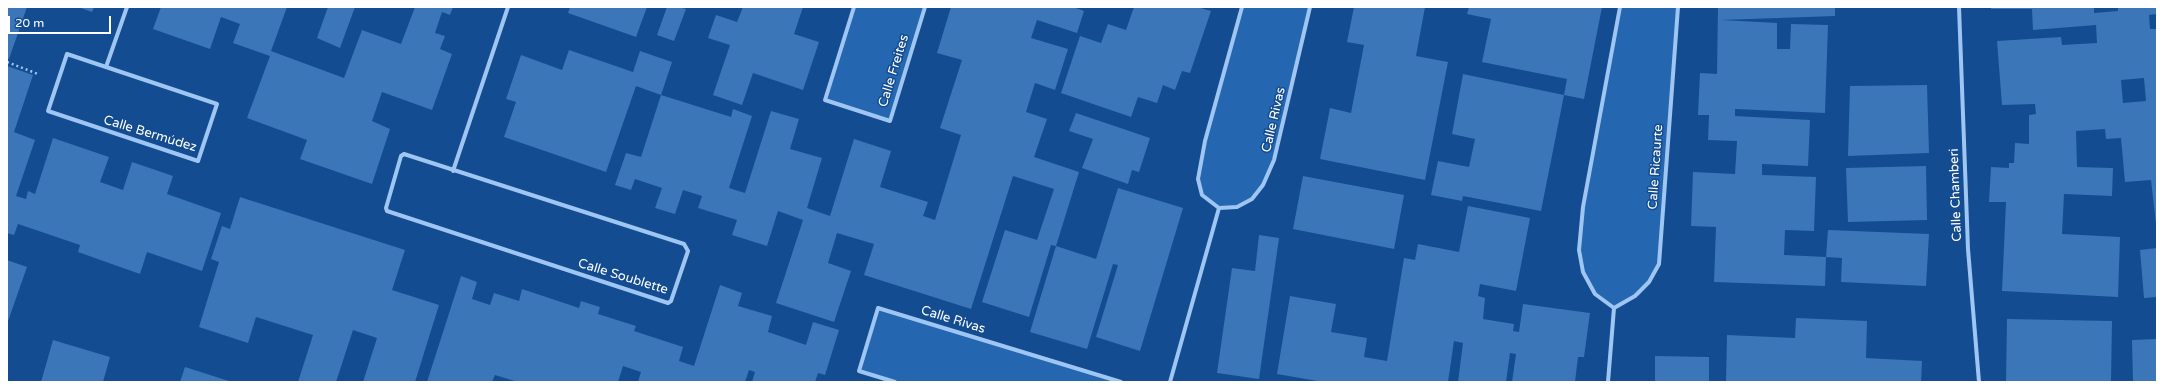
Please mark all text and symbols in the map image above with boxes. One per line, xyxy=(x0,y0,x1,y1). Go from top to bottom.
scale bar xyxy=(10,8,113,34)
text: 20 m xyxy=(15,16,44,30)
street label: Calle Freites xyxy=(876,33,912,109)
street label: Calle Rivas xyxy=(1259,86,1289,154)
street label: Calle Bermúdez xyxy=(101,112,199,156)
street label: Calle Ricaurte xyxy=(1645,124,1667,210)
street label: Calle Chamberi xyxy=(1947,148,1965,242)
street label: Calle Soublette xyxy=(576,256,670,298)
street label: Calle Rivas xyxy=(919,303,987,337)

